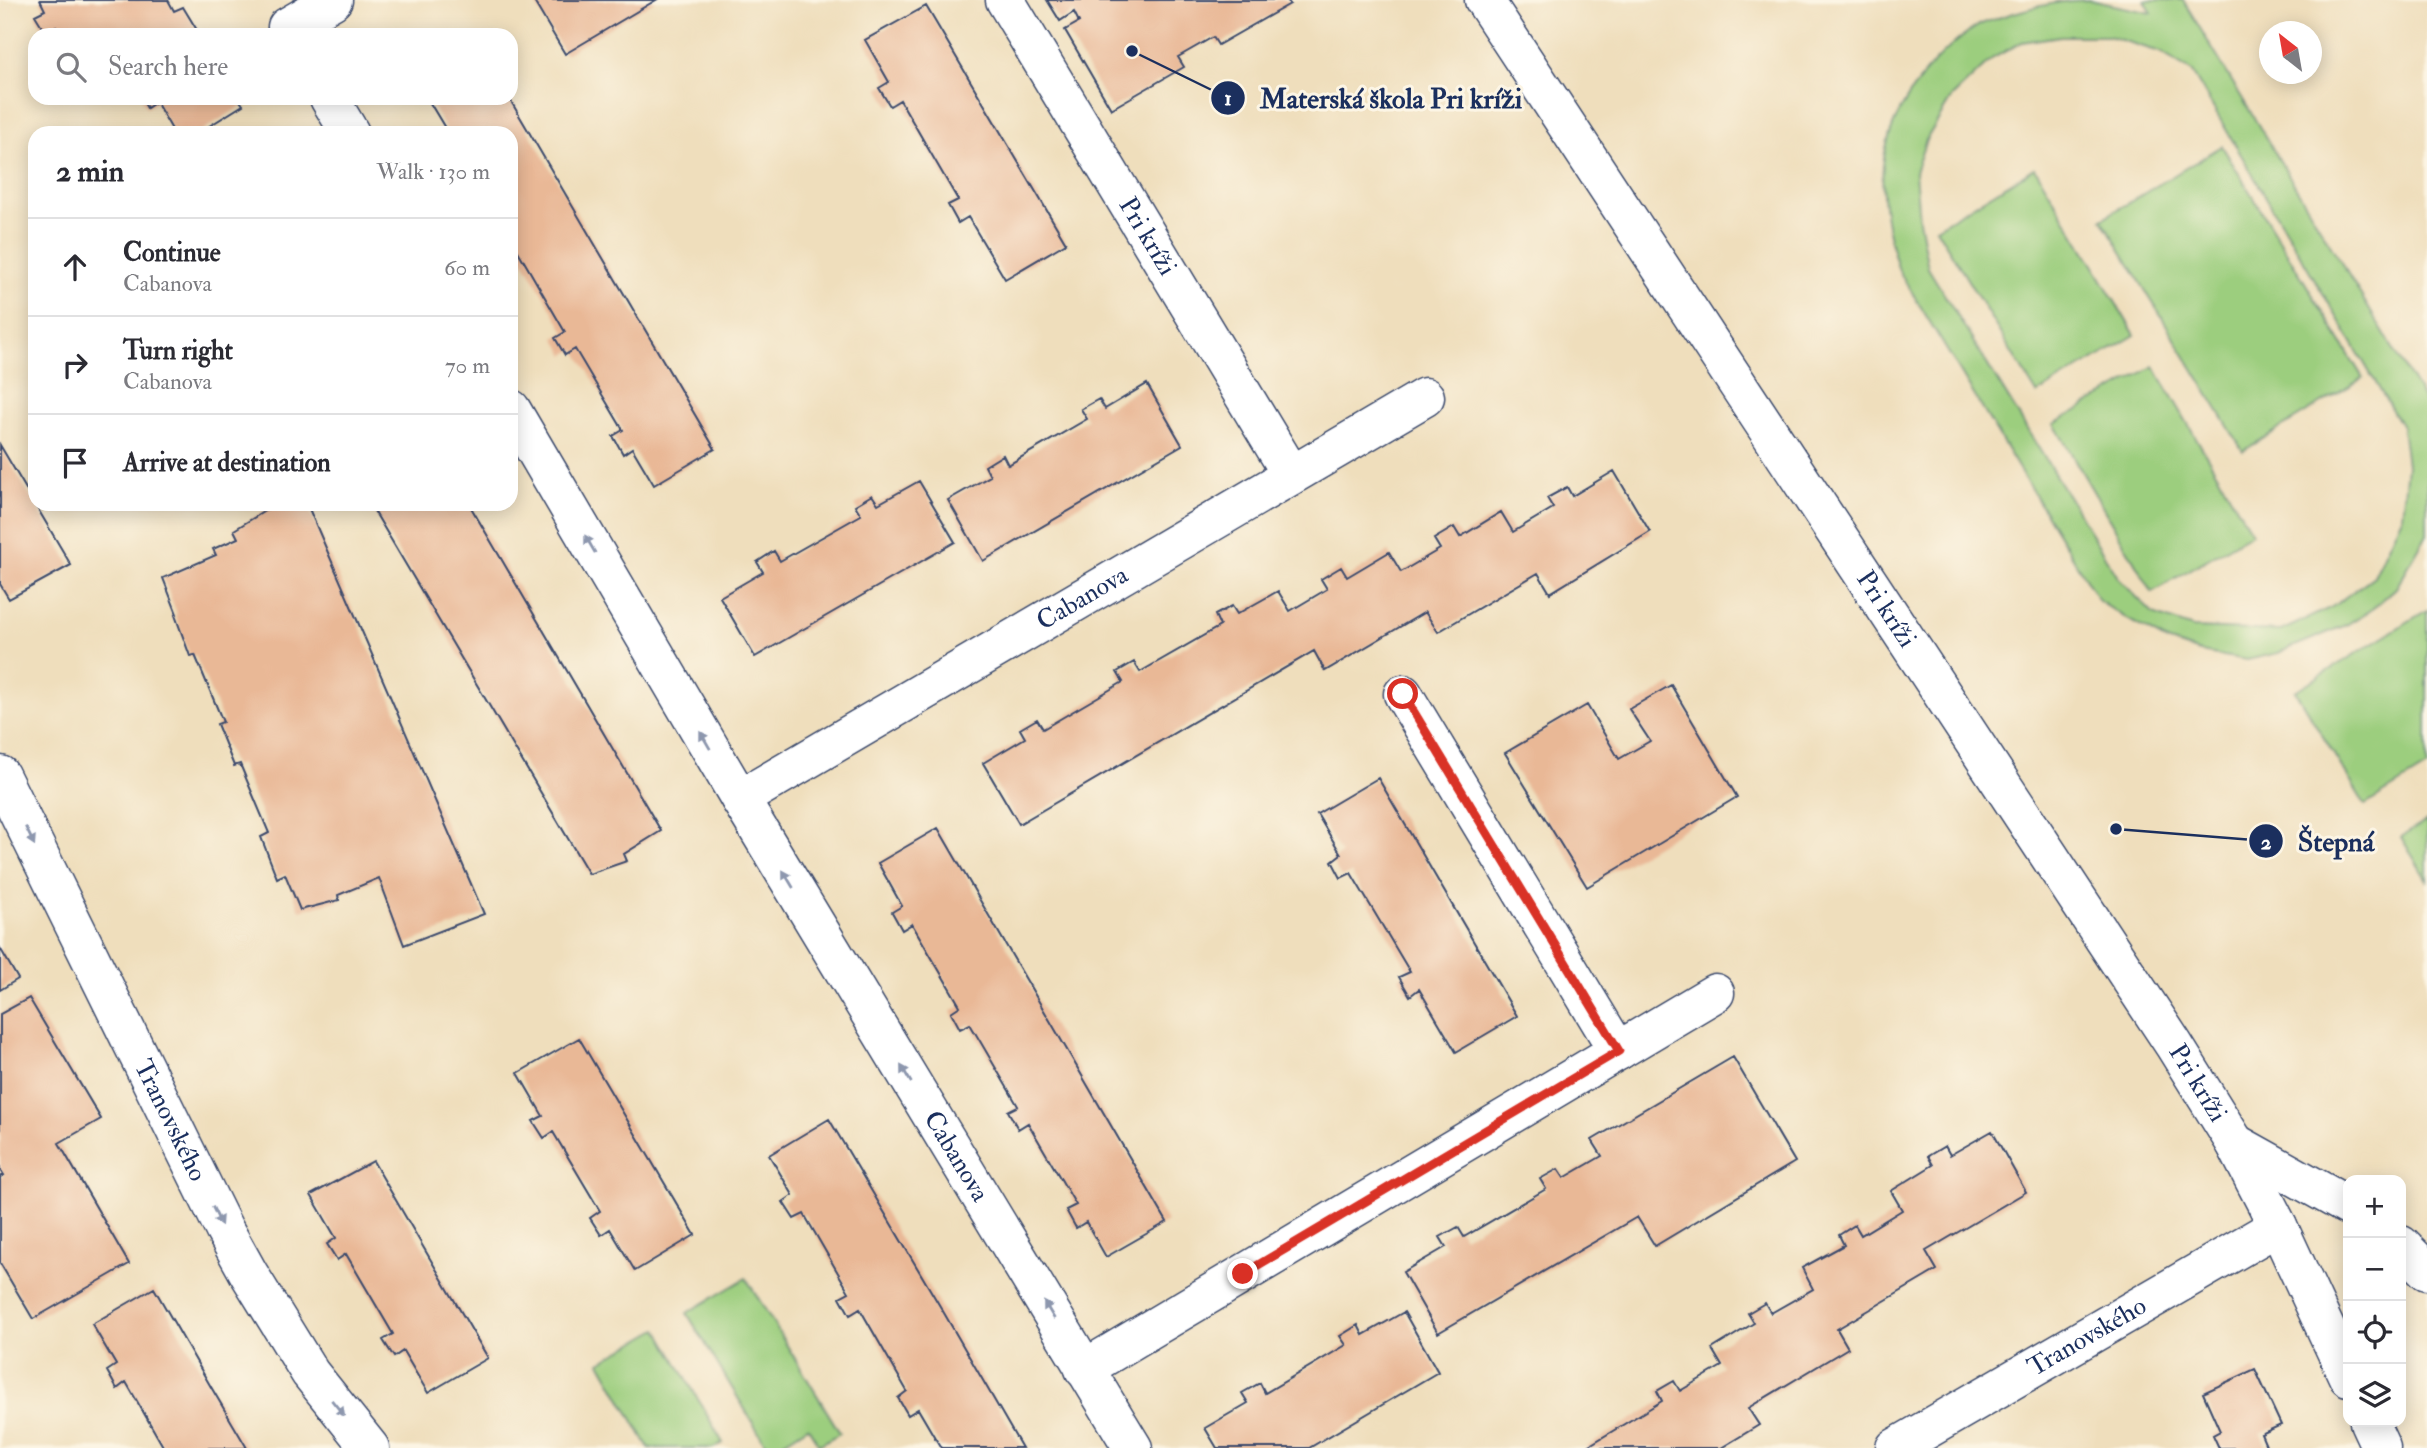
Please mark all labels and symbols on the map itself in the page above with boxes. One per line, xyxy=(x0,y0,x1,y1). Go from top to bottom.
north arrow xyxy=(2259,21,2322,84)
callout: Materská škola Pri kríži xyxy=(1211,73,1536,122)
text: Materská škola Pri kríži xyxy=(1259,82,1523,117)
text: 1 xyxy=(1224,85,1232,112)
street label: Pri kríži xyxy=(1112,191,1183,281)
one-way arrow xyxy=(584,535,596,554)
street label: Cabanova xyxy=(1031,559,1134,637)
street label: Pri kríži xyxy=(1849,565,1923,654)
route start xyxy=(1387,678,1418,709)
one-way arrow xyxy=(699,731,711,750)
callout: Štepná xyxy=(2249,817,2388,866)
text: Štepná xyxy=(2298,824,2376,860)
one-way arrow xyxy=(25,826,36,846)
text: 2 xyxy=(2261,829,2272,856)
one-way arrow xyxy=(781,869,794,889)
street label: Pri kríži xyxy=(2161,1038,2234,1128)
street label: Tranovského xyxy=(127,1054,214,1186)
one-way arrow xyxy=(899,1064,912,1083)
street label: Cabanova xyxy=(917,1105,996,1208)
one-way arrow xyxy=(212,1206,223,1226)
route end xyxy=(1227,1258,1258,1289)
street label: Tranovského xyxy=(2022,1290,2152,1384)
one-way arrow xyxy=(1042,1301,1055,1320)
one-way arrow xyxy=(331,1399,346,1417)

